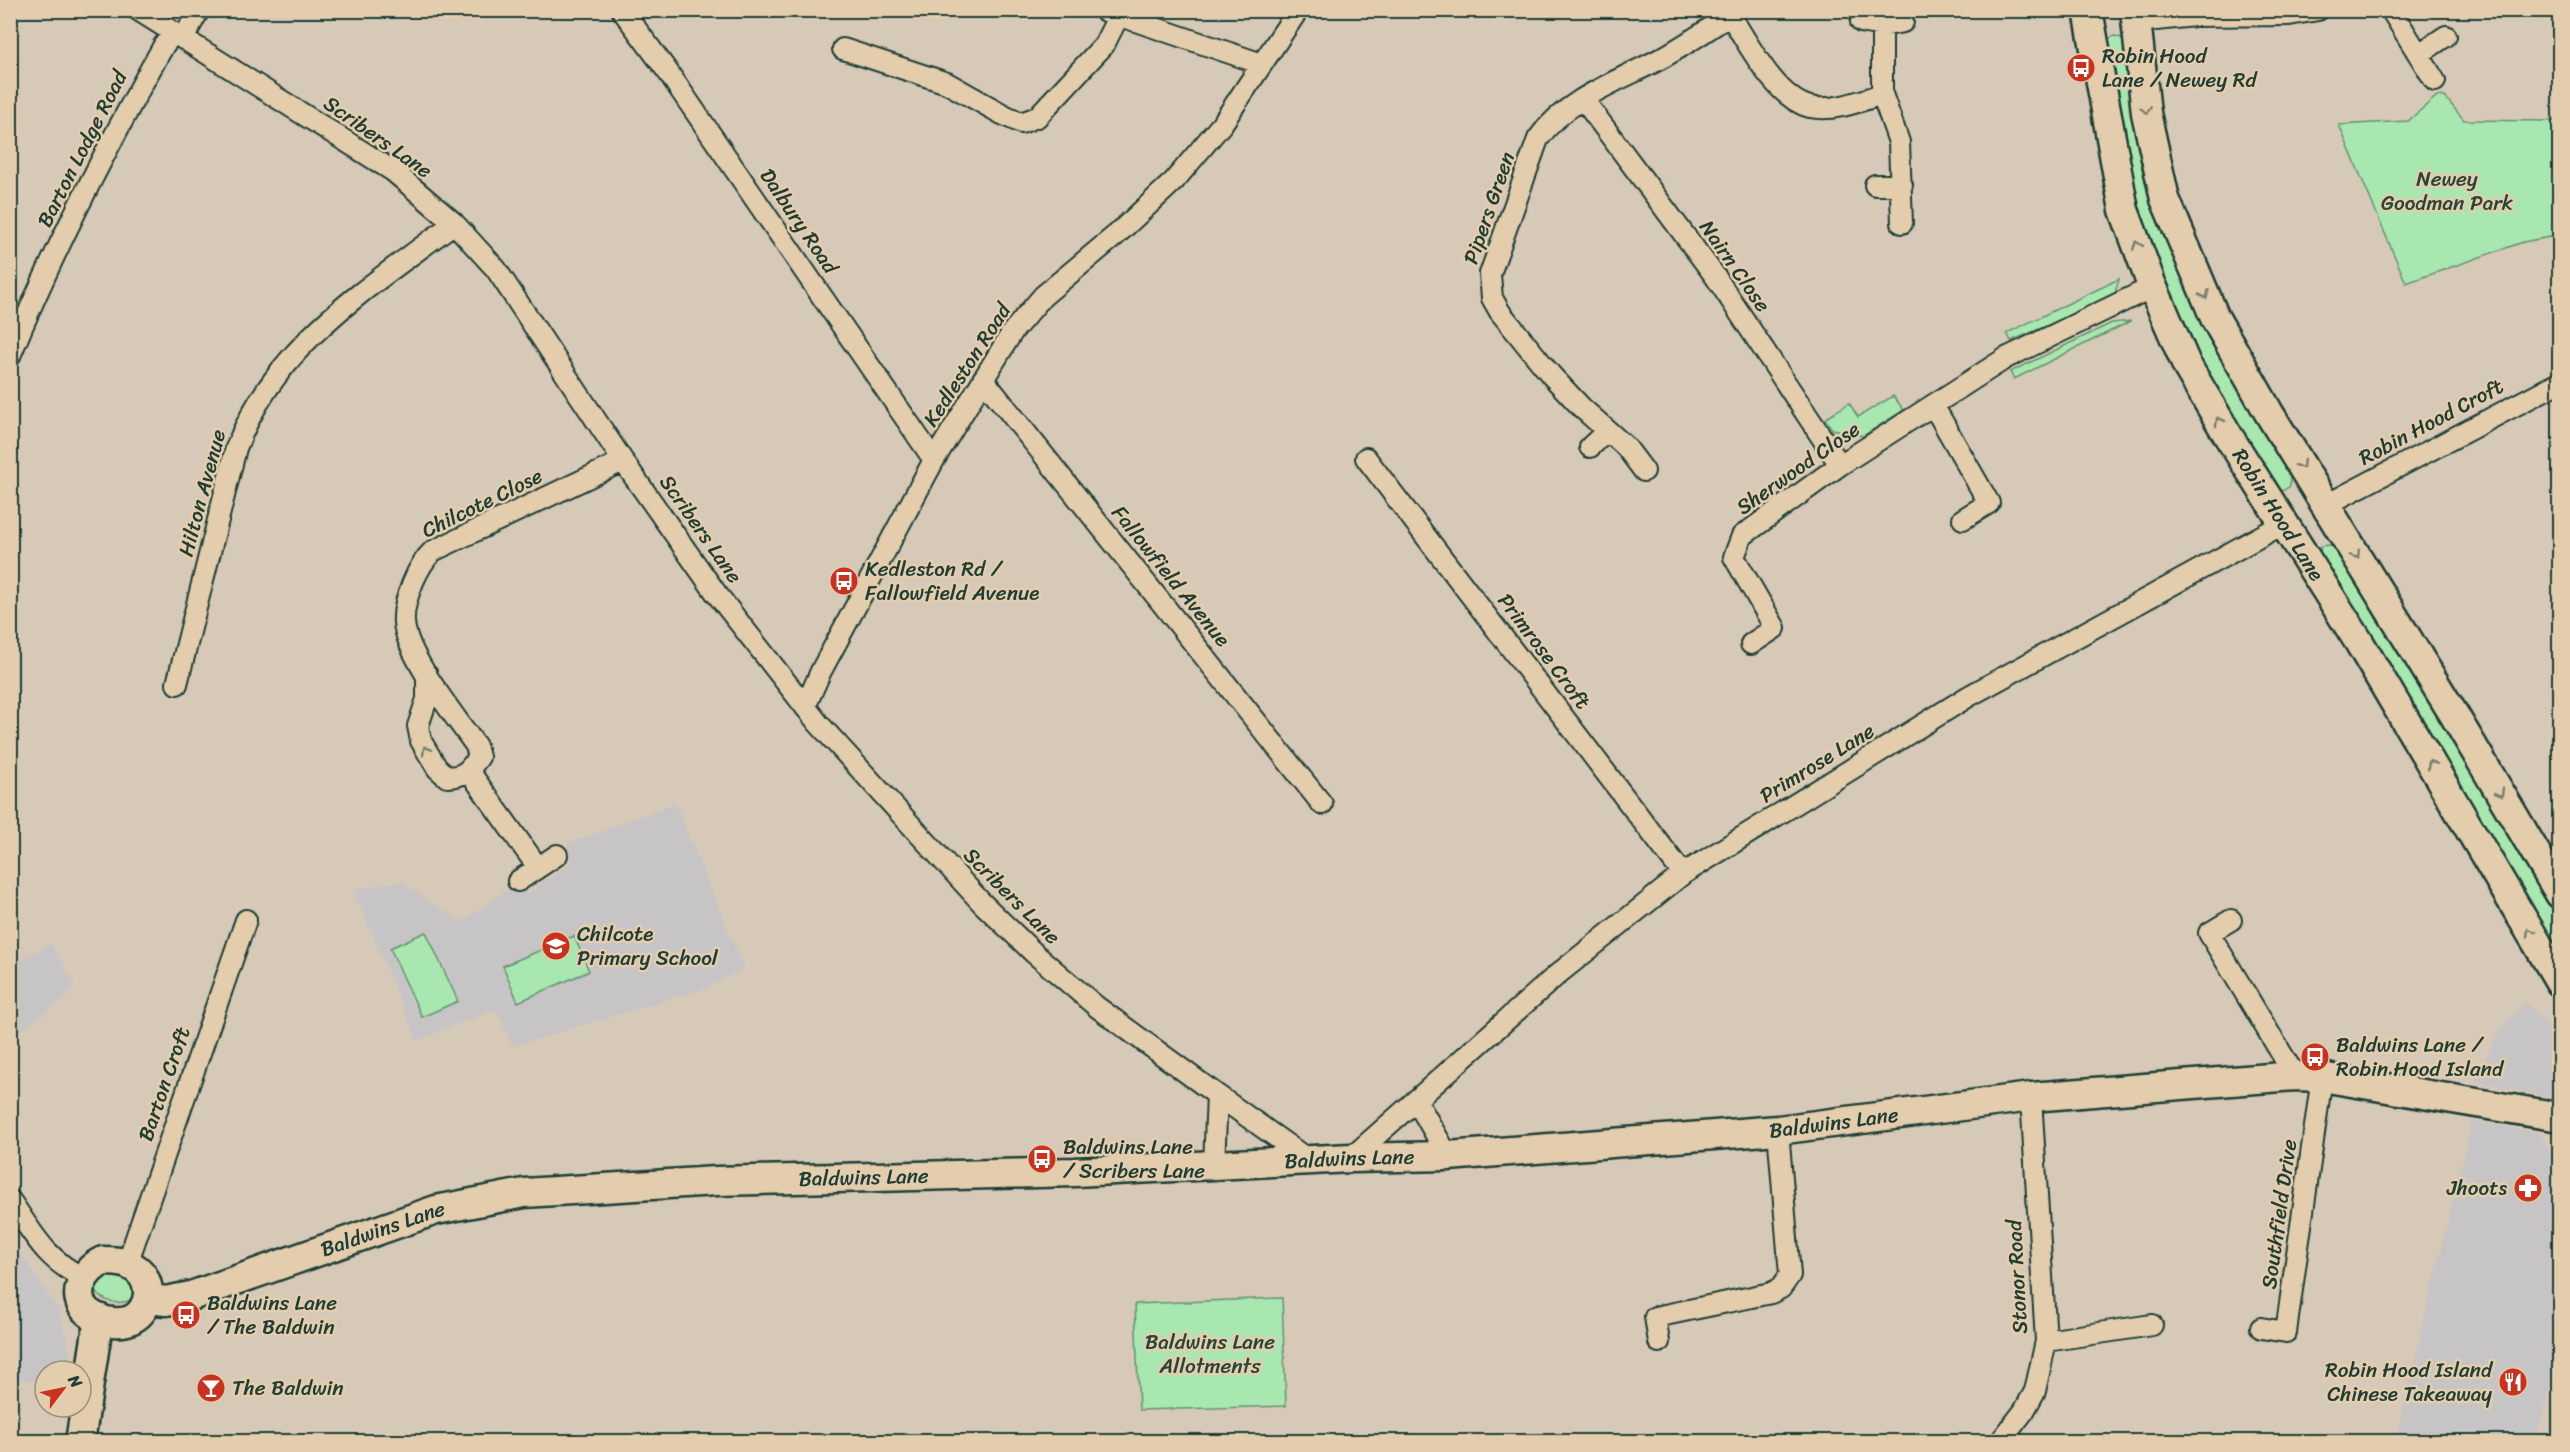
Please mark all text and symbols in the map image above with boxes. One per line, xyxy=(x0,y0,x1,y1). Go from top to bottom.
place label: Robin Hood Lane / Newey Rd xyxy=(2102,37,2258,99)
bus stop icon: Robin Hood Lane / Newey Rd xyxy=(2065,52,2097,84)
street label: Barton Lodge Road xyxy=(26,62,139,234)
street label: Scribers Lane xyxy=(315,85,441,189)
one-way arrow xyxy=(2139,106,2151,115)
street label: Pipers Green xyxy=(1452,146,1526,270)
street label: Dalbury Road xyxy=(749,160,850,283)
park label: Newey Goodman Park xyxy=(2381,160,2513,222)
street label: Nairn Close xyxy=(1689,212,1781,321)
one-way arrow xyxy=(2131,240,2144,251)
one-way arrow xyxy=(2197,289,2209,300)
street label: Kedleston Road xyxy=(913,294,1022,435)
street label: Robin Hood Croft xyxy=(2352,368,2511,476)
street label: Sherwood Close xyxy=(1728,411,1868,525)
one-way arrow xyxy=(2215,417,2227,427)
street label: Hilton Avenue xyxy=(167,425,237,561)
street label: Robin Hood Lane xyxy=(2222,440,2335,589)
street label: Chilcote Close xyxy=(415,457,549,549)
one-way arrow xyxy=(2293,459,2305,469)
street label: Scribers Lane xyxy=(649,466,753,592)
street label: Fallowfield Avenue xyxy=(1101,496,1241,656)
one-way arrow xyxy=(2349,548,2360,559)
place label: Kedleston Rd / Fallowfield Avenue xyxy=(865,550,1039,612)
bus stop icon: Kedleston Rd / Fallowfield Avenue xyxy=(828,565,860,597)
street label: Primrose Croft xyxy=(1487,585,1601,718)
street label: Primrose Lane xyxy=(1752,712,1882,814)
one-way arrow xyxy=(421,746,433,756)
one-way arrow xyxy=(2427,760,2438,770)
one-way arrow xyxy=(2493,787,2505,797)
street label: Scribers Lane xyxy=(954,838,1070,954)
place label: Chilcote Primary School xyxy=(577,915,719,977)
one-way arrow xyxy=(2526,928,2537,938)
school or university icon: Chilcote Primary School xyxy=(540,930,572,962)
street label: Barton Croft xyxy=(127,1021,201,1146)
place label: Baldwins Lane / Robin Hood Island xyxy=(2336,1026,2505,1088)
bus stop icon: Baldwins Lane / Robin Hood Island xyxy=(2299,1041,2331,1073)
street label: Baldwins Lane xyxy=(1768,1095,1901,1150)
place label: Baldwins Lane / Scribers Lane xyxy=(1063,1128,1205,1190)
street label: Southfield Drive xyxy=(2250,1136,2308,1291)
street label: Baldwins Lane xyxy=(1283,1138,1415,1180)
bus stop icon: Baldwins Lane / Scribers Lane xyxy=(1026,1143,1058,1175)
street label: Baldwins Lane xyxy=(798,1157,929,1198)
place label: Jhoots xyxy=(2446,1169,2507,1207)
pharmacy icon: Jhoots xyxy=(2512,1172,2544,1204)
street label: Baldwins Lane xyxy=(315,1190,448,1268)
street label: Stonor Road xyxy=(1995,1217,2039,1335)
place label: Baldwins Lane / The Baldwin xyxy=(207,1284,337,1346)
bus stop icon: Baldwins Lane / The Baldwin xyxy=(170,1299,202,1331)
park label: Baldwins Lane Allotments xyxy=(1145,1323,1275,1385)
place label: Robin Hood Island Chinese Takeaway xyxy=(2325,1351,2494,1413)
north arrow xyxy=(33,1359,93,1419)
restaurant icon: Robin Hood Island Chinese Takeaway xyxy=(2497,1366,2529,1398)
text: N xyxy=(60,1368,91,1394)
place label: The Baldwin xyxy=(232,1369,344,1407)
bar icon: The Baldwin xyxy=(195,1372,227,1404)

